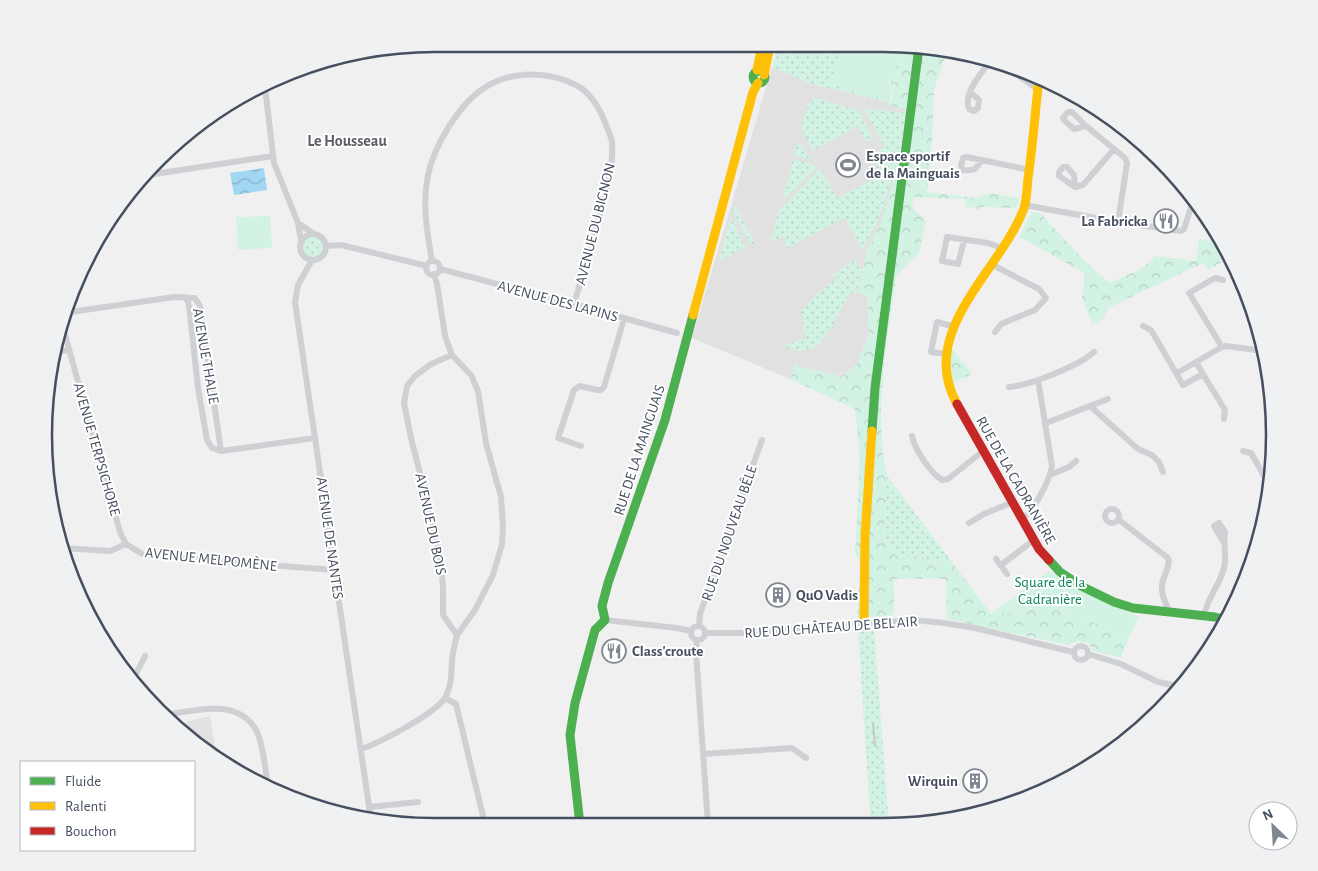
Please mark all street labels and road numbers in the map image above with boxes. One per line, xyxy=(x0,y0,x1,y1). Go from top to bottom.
street label: AVENUE DU BIGNON xyxy=(573,161,618,287)
street label: AVENUE DES LAPINS xyxy=(496,278,620,325)
street label: AVENUE THALIE xyxy=(190,307,221,405)
street label: AVENUE TERPSICHORE xyxy=(70,381,123,517)
street label: RUE DE LA MAINGUAIS xyxy=(611,383,668,517)
street label: RUE DE LA CADRANIÈRE xyxy=(973,413,1060,546)
street label: RUE DU NOUVEAU BÊLE xyxy=(698,463,760,603)
street label: AVENUE DU BOIS xyxy=(412,472,449,576)
street label: AVENUE DE NANTES xyxy=(313,476,346,600)
street label: AVENUE MELPOMÈNE xyxy=(144,543,278,574)
street label: RUE DU CHÂTEAU DE BEL AIR xyxy=(744,613,918,641)

